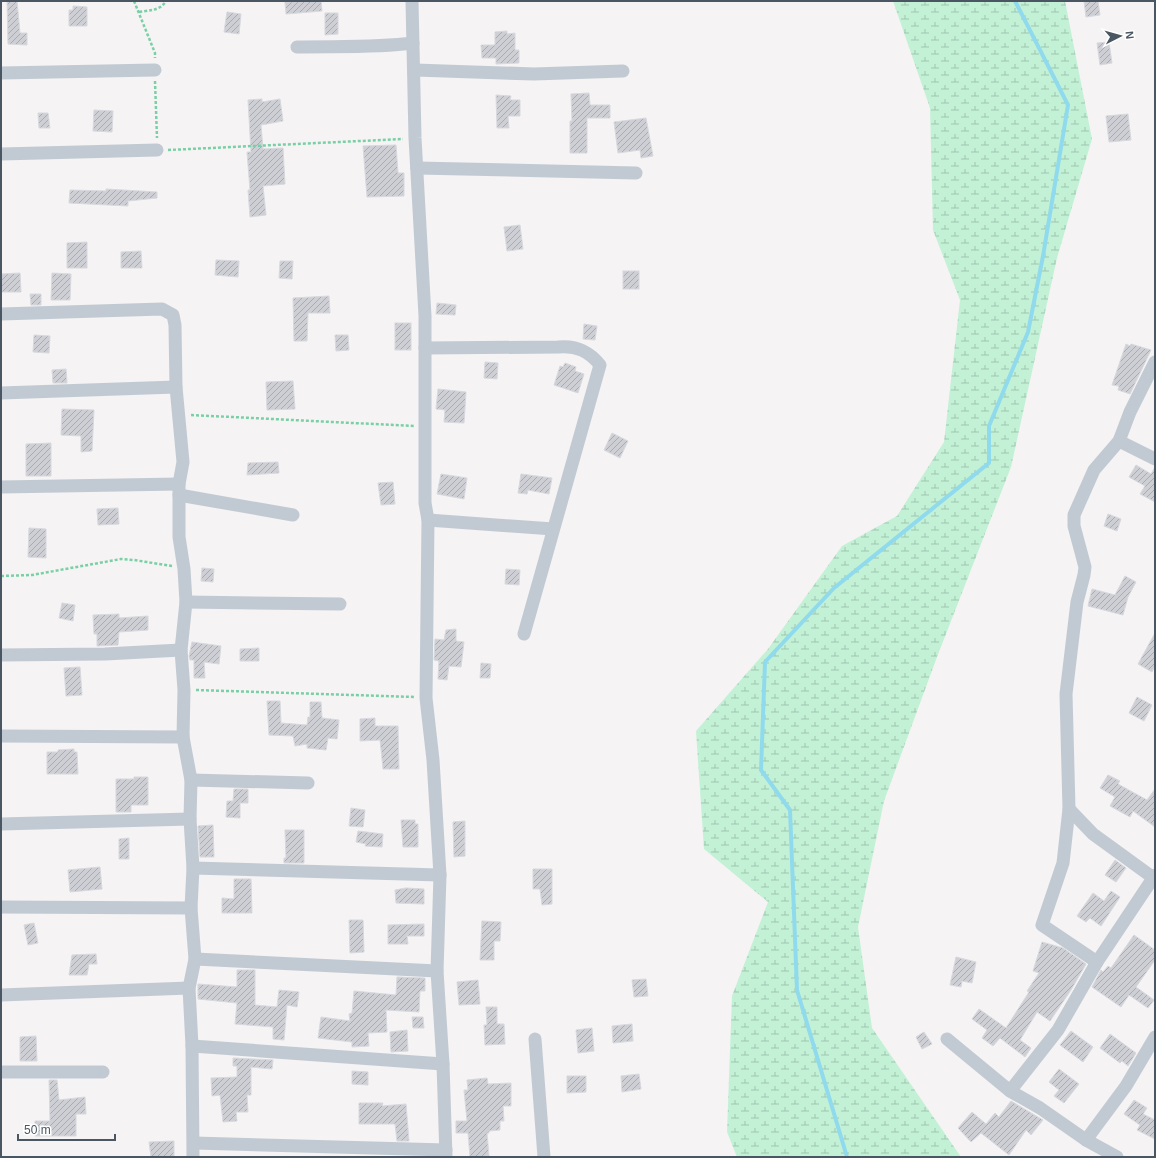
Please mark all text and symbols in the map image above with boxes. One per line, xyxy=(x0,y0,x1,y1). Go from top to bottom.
north arrow xyxy=(1100,16,1140,56)
text: N xyxy=(1124,30,1136,40)
scale bar xyxy=(18,1116,115,1142)
text: 50 m xyxy=(24,1123,51,1137)

